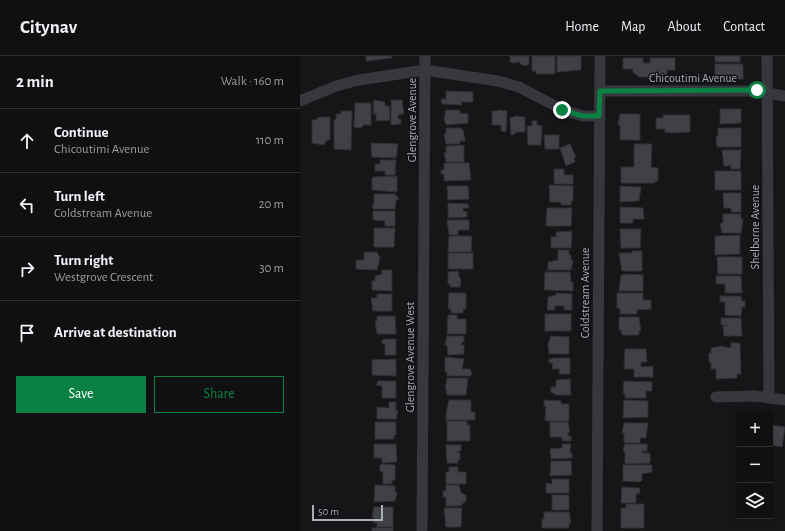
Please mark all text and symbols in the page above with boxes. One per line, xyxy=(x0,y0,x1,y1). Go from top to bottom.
text: Citynav xyxy=(20,18,77,37)
text: Home xyxy=(565,20,599,34)
text: Map xyxy=(621,20,645,34)
text: About xyxy=(667,20,701,34)
text: Contact xyxy=(723,20,765,34)
street label: Chicoutimi Avenue xyxy=(649,72,737,84)
text: 2 min xyxy=(16,73,54,90)
text: Walk · 160 m xyxy=(221,75,284,88)
street label: Glengrove Avenue xyxy=(406,78,418,162)
route start xyxy=(748,81,766,99)
route end xyxy=(553,101,571,119)
text: Continue xyxy=(54,125,109,140)
icon: ahead xyxy=(16,130,38,152)
text: 110 m xyxy=(256,134,284,147)
text: Chicoutimi Avenue xyxy=(54,143,150,156)
street label: Shelborne Avenue xyxy=(749,185,761,269)
text: Turn left xyxy=(54,189,105,204)
icon: left xyxy=(16,194,38,216)
text: 20 m xyxy=(259,198,284,211)
text: Coldstream Avenue xyxy=(54,207,152,220)
street label: Coldstream Avenue xyxy=(579,248,591,338)
text: Turn right xyxy=(54,253,113,268)
icon: right xyxy=(16,258,38,280)
text: 30 m xyxy=(259,262,284,275)
text: Westgrove Crescent xyxy=(54,271,153,284)
street label: Glengrove Avenue West xyxy=(404,302,416,412)
icon: arrive xyxy=(16,322,38,344)
text: Arrive at destination xyxy=(54,325,177,340)
button: Save xyxy=(16,376,146,413)
button: Share xyxy=(154,376,284,413)
map controls xyxy=(737,411,773,519)
button: + xyxy=(737,411,773,447)
button: − xyxy=(737,447,773,483)
button: layers xyxy=(737,483,773,519)
scale bar xyxy=(312,503,383,522)
text: 50 m xyxy=(318,506,339,517)

